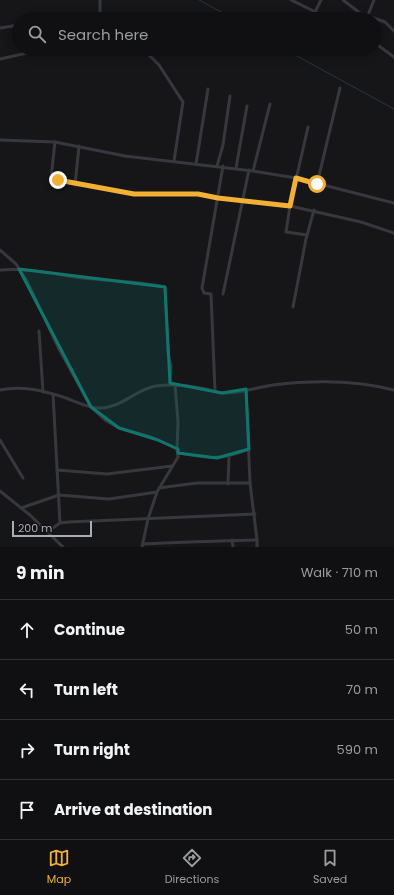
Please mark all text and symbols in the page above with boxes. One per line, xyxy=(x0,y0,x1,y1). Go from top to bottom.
search box xyxy=(12,12,382,56)
icon: search xyxy=(26,23,48,45)
text: Search here xyxy=(58,24,148,45)
route end xyxy=(49,171,67,189)
route start xyxy=(308,175,326,193)
scale bar xyxy=(12,519,92,538)
text: 200 m xyxy=(18,520,52,536)
text: 9 min xyxy=(16,561,65,585)
text: Walk · 710 m xyxy=(301,563,378,582)
icon: ahead xyxy=(16,619,38,641)
text: Continue xyxy=(54,619,125,640)
text: 50 m xyxy=(345,620,378,639)
icon: left xyxy=(16,679,38,701)
text: Turn left xyxy=(54,679,118,700)
text: 70 m xyxy=(346,680,378,699)
icon: right xyxy=(16,739,38,761)
text: Turn right xyxy=(54,739,130,760)
text: 590 m xyxy=(337,740,378,759)
icon: arrive xyxy=(16,799,38,821)
text: Arrive at destination xyxy=(54,799,212,820)
tab: Map xyxy=(47,847,71,888)
tab: Directions xyxy=(165,847,219,888)
tab: Saved xyxy=(313,847,347,888)

